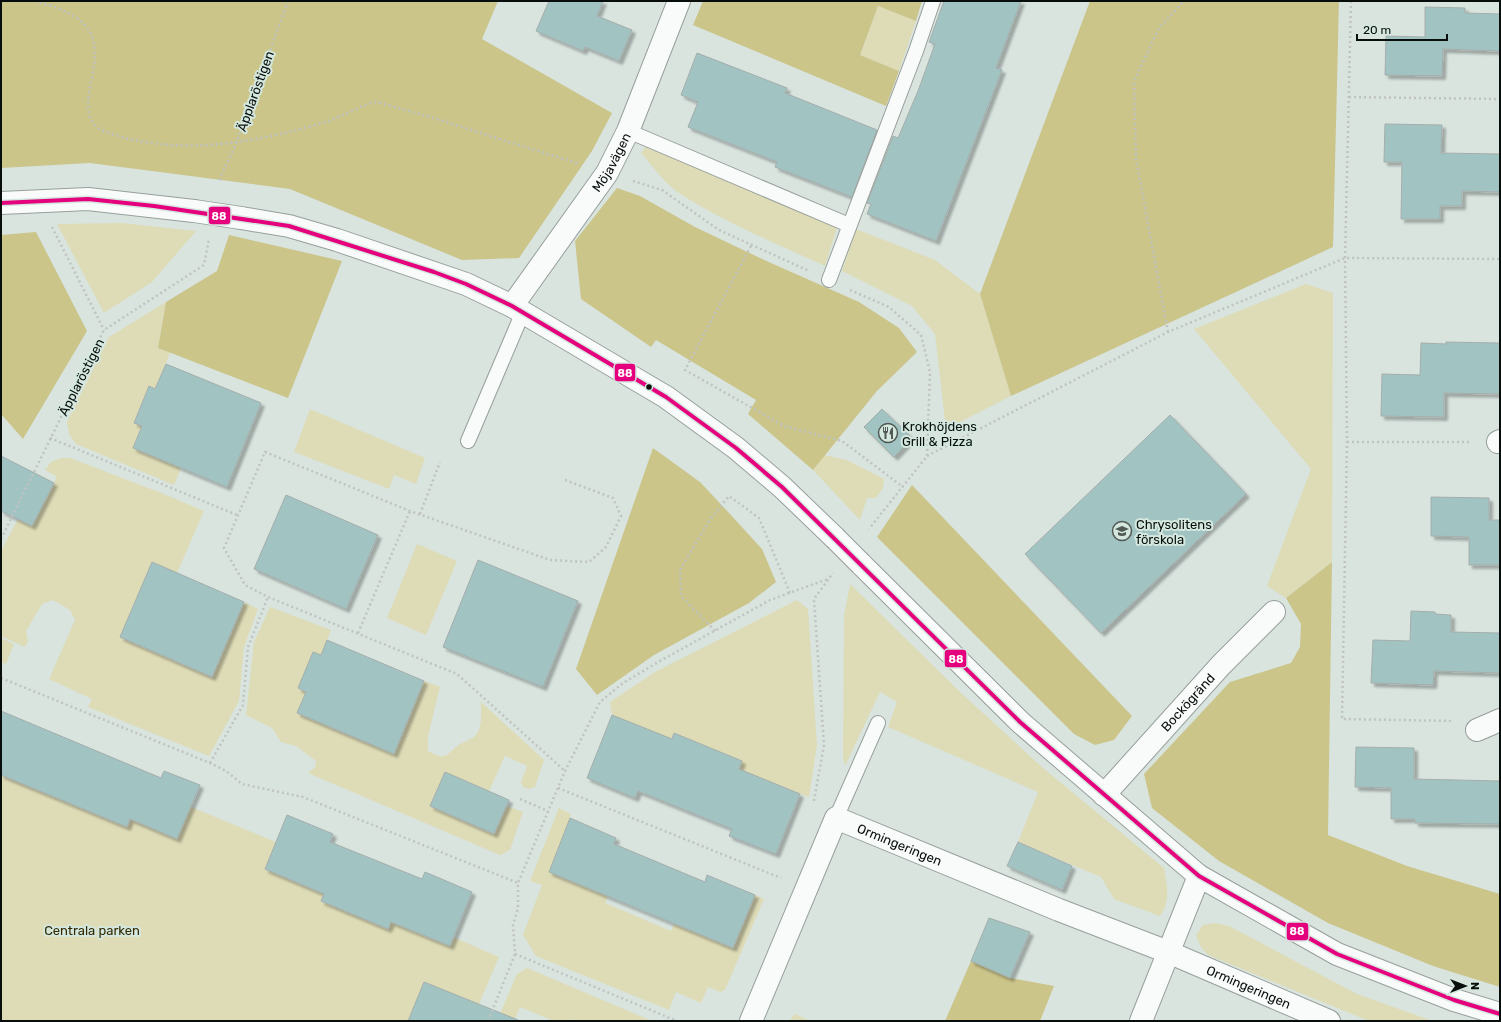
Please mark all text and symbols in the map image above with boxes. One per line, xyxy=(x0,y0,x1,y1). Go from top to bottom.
scale bar xyxy=(1357,16,1447,42)
text: 20 m xyxy=(1363,23,1391,37)
street label: Äpplaröstigen xyxy=(234,49,278,134)
street label: Möjavägen xyxy=(589,130,634,195)
line badge: 88 xyxy=(208,206,231,225)
text: 88 xyxy=(212,210,226,223)
street label: Äpplaröstigen xyxy=(56,336,108,419)
line badge: 88 xyxy=(614,363,636,382)
text: 88 xyxy=(618,367,632,380)
unlabelled marker xyxy=(644,382,654,392)
place label: Krokhöjdens Grill & Pizza xyxy=(902,419,977,449)
restaurant icon: Krokhöjdens Grill & Pizza xyxy=(877,422,899,444)
place label: Chrysolitens förskola xyxy=(1136,517,1212,547)
school or university icon: Chrysolitens förskola xyxy=(1111,520,1133,542)
line badge: 88 xyxy=(944,649,967,668)
text: 88 xyxy=(949,653,963,666)
street label: Bockögränd xyxy=(1158,670,1218,734)
street label: Ormingeringen xyxy=(855,821,944,869)
line badge: 88 xyxy=(1286,922,1309,941)
park label: Centrala parken xyxy=(44,923,140,938)
text: 88 xyxy=(1290,925,1304,938)
street label: Ormingeringen xyxy=(1204,962,1293,1012)
north arrow xyxy=(1445,966,1485,1006)
text: N xyxy=(1468,982,1481,990)

